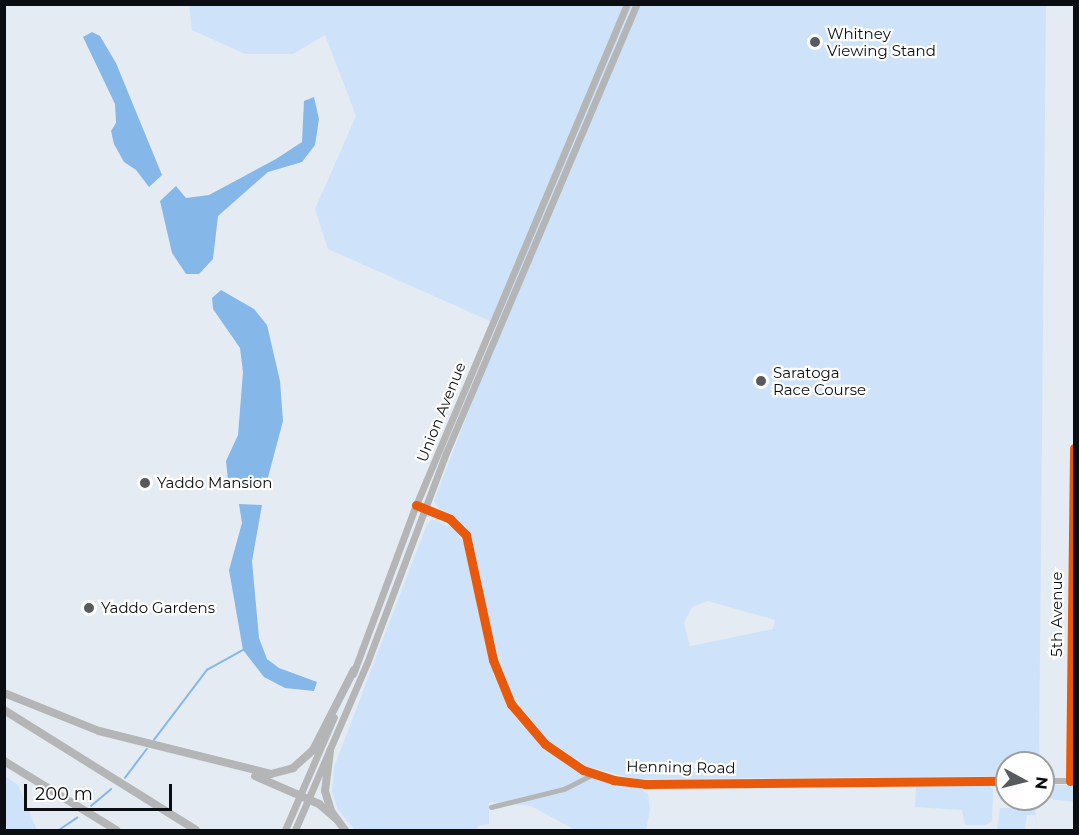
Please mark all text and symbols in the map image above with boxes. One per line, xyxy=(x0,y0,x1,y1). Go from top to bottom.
place label: Whitney Viewing Stand xyxy=(827,24,936,59)
marker: Whitney Viewing Stand xyxy=(808,35,822,49)
street label: Union Avenue xyxy=(413,359,469,465)
place label: Saratoga Race Course xyxy=(773,363,866,398)
marker: Saratoga Race Course xyxy=(754,374,768,388)
place label: Yaddo Mansion xyxy=(157,474,272,492)
marker: Yaddo Mansion xyxy=(138,476,152,490)
street label: 5th Avenue xyxy=(1048,571,1066,657)
place label: Yaddo Gardens xyxy=(101,599,215,617)
marker: Yaddo Gardens xyxy=(82,601,96,615)
north arrow xyxy=(995,751,1055,811)
street label: Henning Road xyxy=(626,757,736,777)
scale bar xyxy=(27,772,176,810)
text: N xyxy=(1031,775,1052,791)
text: 200 m xyxy=(35,783,93,805)

